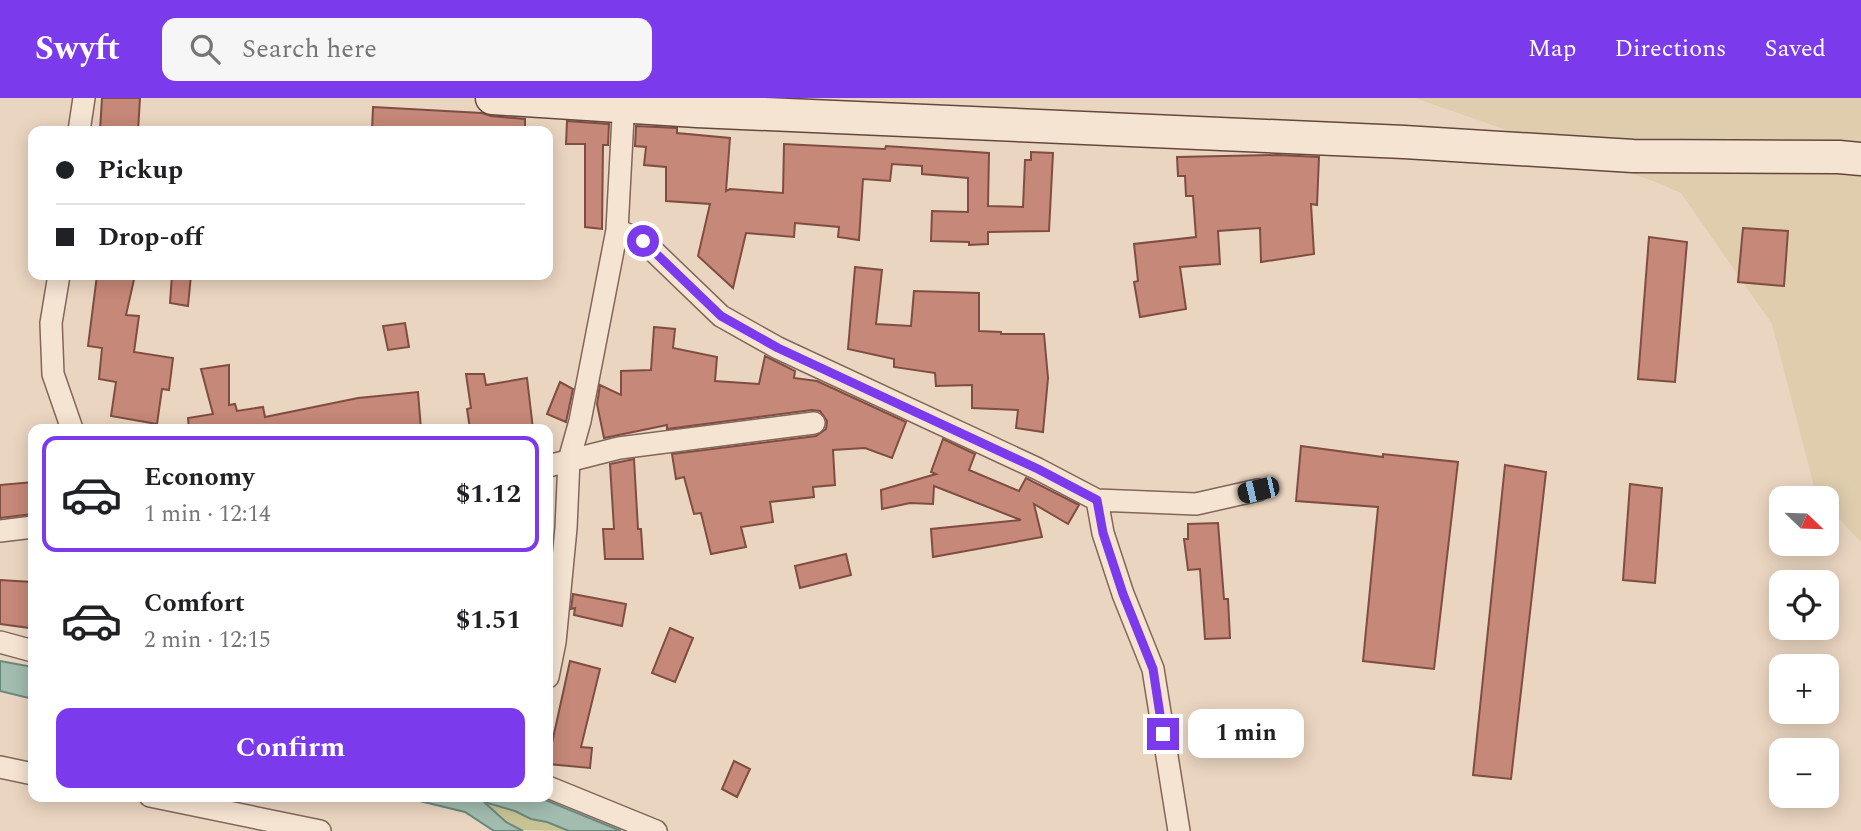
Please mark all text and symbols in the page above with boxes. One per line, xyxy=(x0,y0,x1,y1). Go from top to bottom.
search box xyxy=(162,18,652,81)
text: Swyft xyxy=(35,24,120,74)
text: Search here xyxy=(242,29,377,69)
icon: search xyxy=(186,30,224,68)
text: Map xyxy=(1528,31,1576,67)
text: Directions xyxy=(1614,31,1726,67)
text: Saved xyxy=(1764,31,1826,67)
text: Pickup xyxy=(98,150,183,190)
text: Drop-off xyxy=(98,217,203,257)
route start xyxy=(627,225,659,257)
text: Economy xyxy=(144,457,254,497)
icon: car xyxy=(60,463,123,526)
text: $1.12 xyxy=(456,474,521,514)
car xyxy=(1236,475,1281,505)
north arrow xyxy=(1769,486,1839,556)
map controls xyxy=(1769,486,1839,808)
text: 1 min · 12:14 xyxy=(144,497,271,532)
button: locate xyxy=(1769,570,1839,640)
text: Comfort xyxy=(144,583,245,623)
icon: car xyxy=(60,589,123,652)
text: $1.51 xyxy=(456,600,521,640)
text: 2 min · 12:15 xyxy=(144,623,271,658)
button: + xyxy=(1769,654,1839,724)
button: Confirm xyxy=(56,708,525,788)
callout: 1 min xyxy=(1188,710,1303,758)
text: 1 min xyxy=(1215,716,1277,751)
route end xyxy=(1147,718,1179,750)
button: − xyxy=(1769,738,1839,808)

